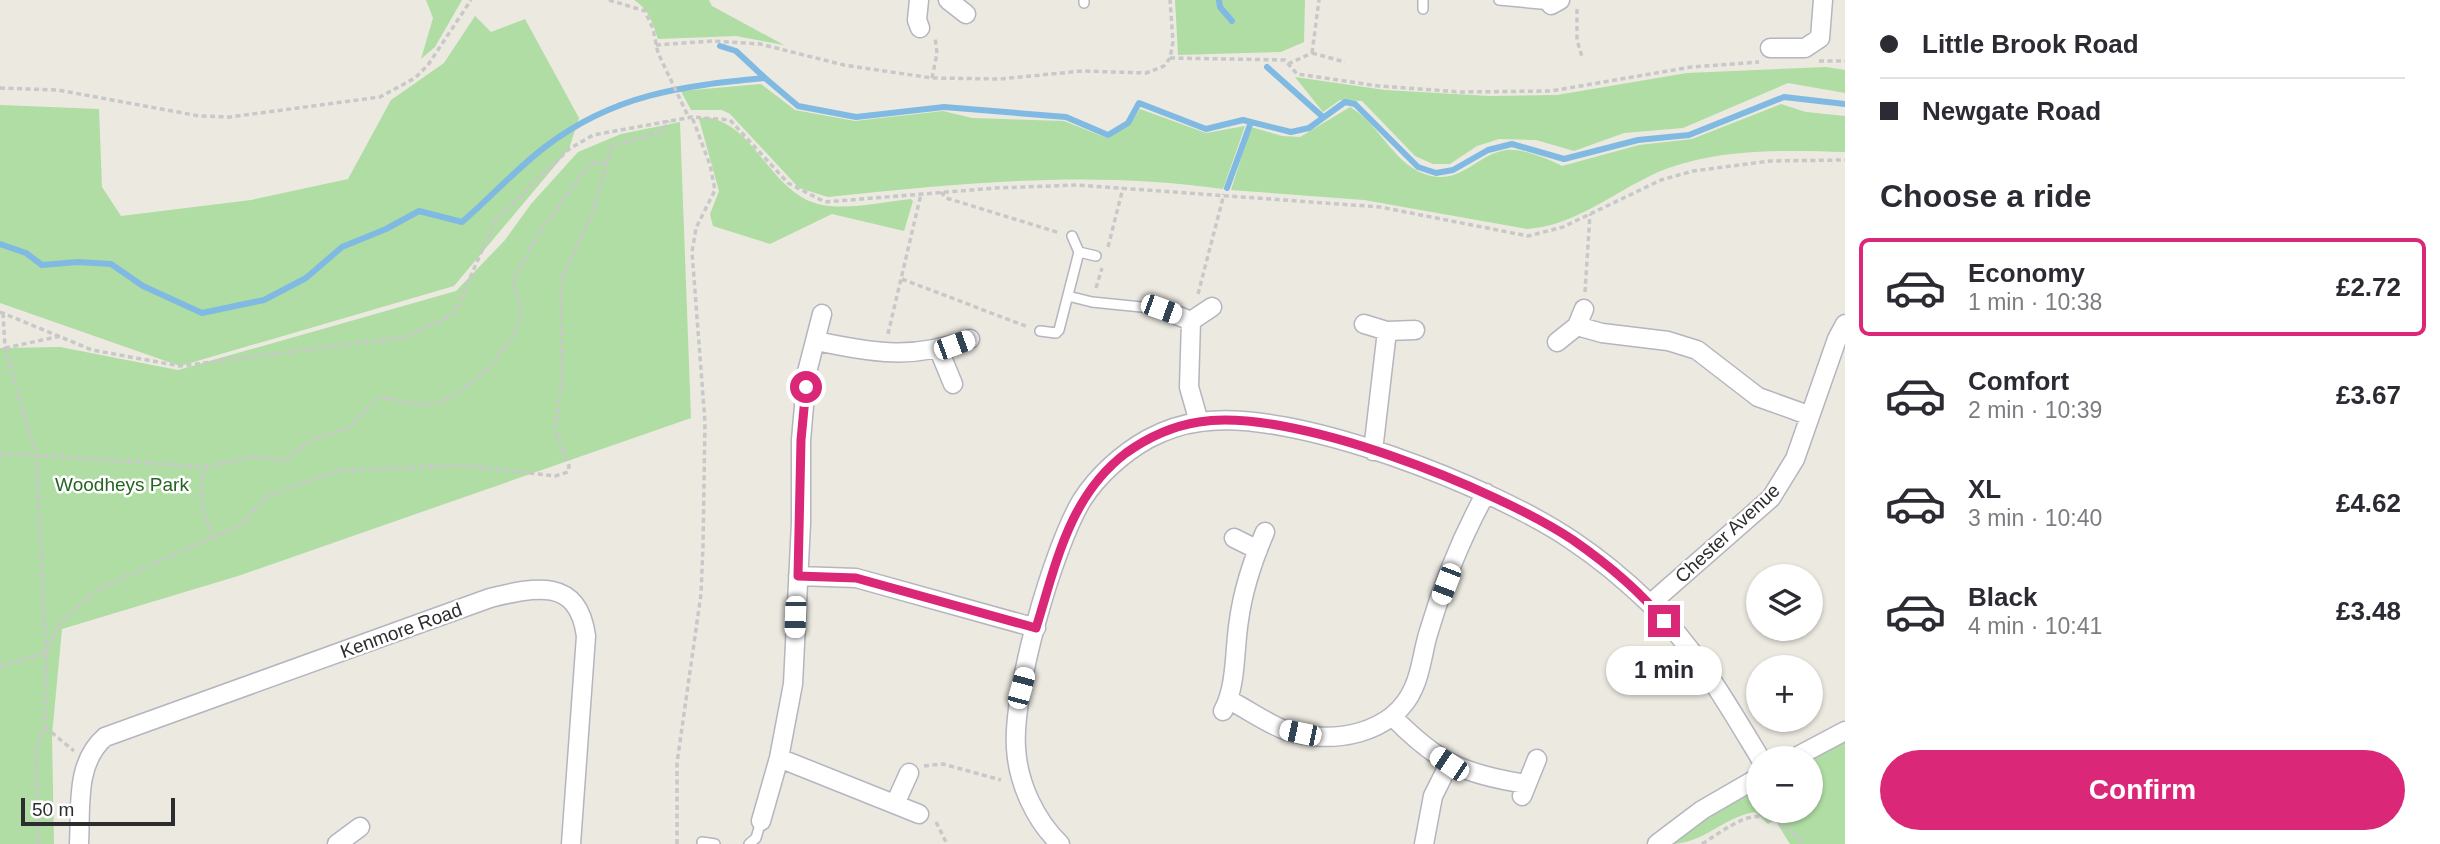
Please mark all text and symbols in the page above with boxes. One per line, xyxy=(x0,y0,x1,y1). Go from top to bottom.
text: Little Brook Road xyxy=(1922,29,2139,59)
text: Newgate Road xyxy=(1922,96,2101,126)
text: Choose a ride xyxy=(1880,178,2092,214)
icon: car xyxy=(1884,256,1947,319)
text: Economy xyxy=(1968,258,2085,288)
text: £2.72 xyxy=(2336,272,2401,302)
text: 1 min · 10:38 xyxy=(1968,289,2102,315)
car xyxy=(1138,292,1185,326)
car xyxy=(931,328,978,362)
icon: car xyxy=(1884,364,1947,427)
text: Comfort xyxy=(1968,366,2069,396)
route start xyxy=(790,371,822,403)
text: £3.67 xyxy=(2336,380,2401,410)
text: 2 min · 10:39 xyxy=(1968,397,2102,423)
icon: car xyxy=(1884,472,1947,535)
park label: Woodheys Park xyxy=(55,474,189,495)
text: XL xyxy=(1968,474,2001,504)
street label: Chester Avenue xyxy=(1671,480,1784,587)
text: £4.62 xyxy=(2336,488,2401,518)
text: 3 min · 10:40 xyxy=(1968,505,2102,531)
car xyxy=(1429,561,1464,607)
map controls xyxy=(1746,564,1823,823)
button: layers xyxy=(1746,564,1823,641)
icon: car xyxy=(1884,580,1947,643)
text: Black xyxy=(1968,582,2037,612)
car xyxy=(784,596,807,638)
text: £3.48 xyxy=(2336,596,2401,626)
street label: Kenmore Road xyxy=(338,599,465,662)
route end xyxy=(1648,605,1680,637)
text: 4 min · 10:41 xyxy=(1968,613,2102,639)
callout: 1 min xyxy=(1606,646,1722,694)
button: + xyxy=(1746,655,1823,732)
text: 1 min xyxy=(1634,657,1694,683)
car xyxy=(1006,665,1037,711)
car xyxy=(1278,718,1323,748)
car xyxy=(1426,744,1473,784)
button: − xyxy=(1746,746,1823,823)
button: Confirm xyxy=(1880,750,2405,830)
scale bar xyxy=(21,795,175,827)
text: 50 m xyxy=(32,799,74,820)

